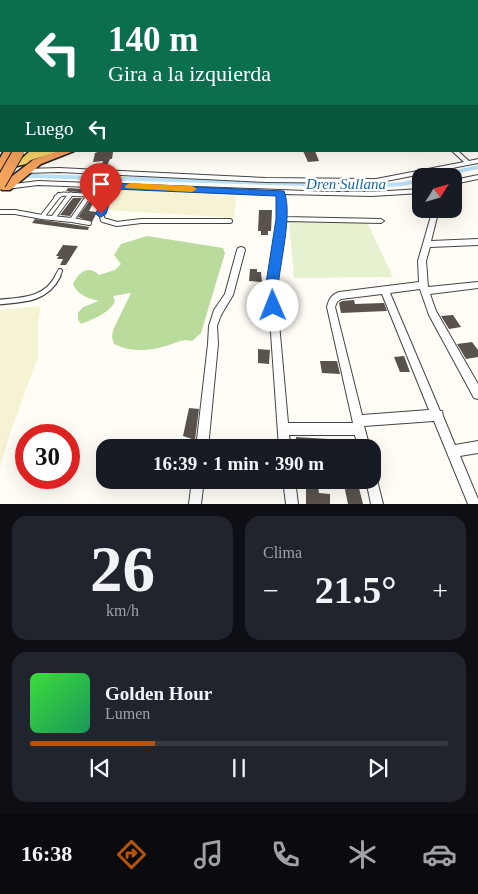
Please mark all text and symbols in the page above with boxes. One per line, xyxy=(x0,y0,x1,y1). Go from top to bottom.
icon: left xyxy=(25,20,90,85)
text: 140 m xyxy=(108,20,198,59)
text: Gira a la izquierda xyxy=(108,61,271,86)
icon: left xyxy=(84,115,112,143)
text: Luego xyxy=(25,118,74,139)
pin xyxy=(80,163,122,214)
north arrow xyxy=(412,168,462,218)
map controls xyxy=(412,168,462,218)
icon: arrive xyxy=(87,170,115,198)
water label: Dren Sullana xyxy=(305,176,386,192)
position arrow xyxy=(246,279,298,331)
speed limit sign: 30 xyxy=(15,424,80,489)
text: 16:39 · 1 min · 390 m xyxy=(153,453,324,474)
text: 26 xyxy=(90,533,155,605)
text: Clima xyxy=(263,544,302,561)
text: 21.5° xyxy=(315,569,396,611)
text: − xyxy=(263,575,279,606)
text: + xyxy=(432,575,448,606)
text: km/h xyxy=(106,602,139,619)
text: Golden Hour xyxy=(105,683,212,704)
text: Lumen xyxy=(105,705,150,722)
icon: previous xyxy=(86,754,114,782)
icon: pause xyxy=(225,754,253,782)
icon: next xyxy=(364,754,392,782)
icon: directions xyxy=(114,837,149,872)
icon: music xyxy=(191,837,226,872)
icon: phone xyxy=(268,837,303,872)
icon: climate xyxy=(345,837,380,872)
icon: car xyxy=(422,837,457,872)
text: 16:38 xyxy=(21,841,72,866)

